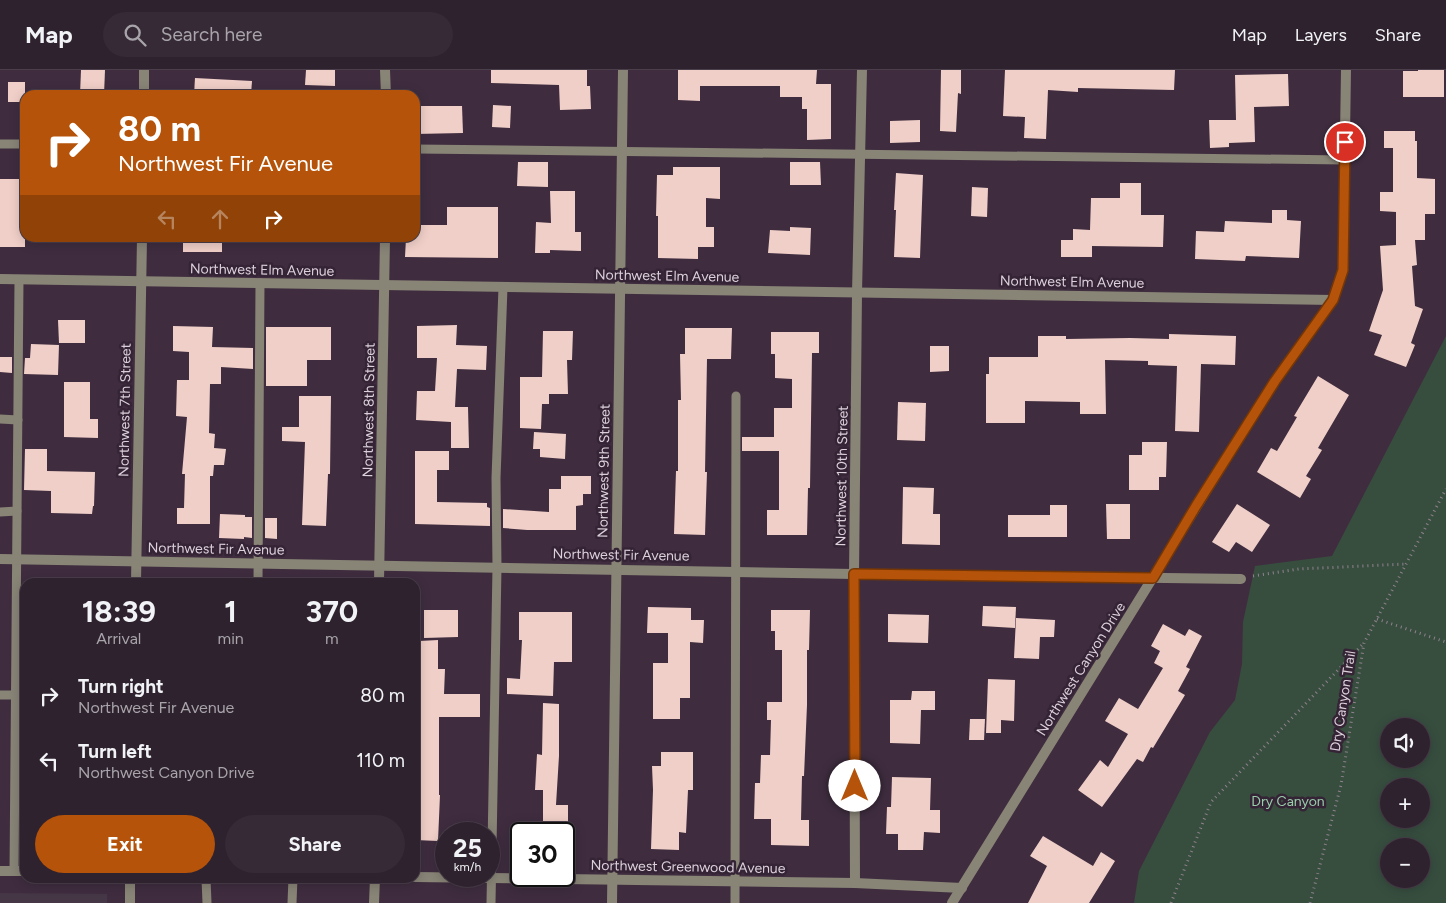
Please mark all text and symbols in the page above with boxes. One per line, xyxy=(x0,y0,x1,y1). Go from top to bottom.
search box xyxy=(103,12,453,57)
text: Map xyxy=(25,20,73,49)
icon: search xyxy=(121,21,149,49)
text: Search here xyxy=(161,23,262,46)
text: Map xyxy=(1232,24,1267,46)
text: Layers xyxy=(1295,24,1347,46)
text: Share xyxy=(1375,24,1421,46)
text: 80 m xyxy=(118,108,201,150)
icon: right xyxy=(35,110,100,175)
pin xyxy=(1324,121,1366,163)
icon: arrive xyxy=(1331,128,1359,156)
text: Northwest Fir Avenue xyxy=(118,150,333,177)
icon: left xyxy=(153,205,181,233)
icon: ahead xyxy=(206,205,234,233)
icon: right xyxy=(259,205,287,233)
street label: Northwest Elm Avenue xyxy=(190,260,335,280)
street label: Northwest Elm Avenue xyxy=(595,266,740,286)
street label: Northwest Elm Avenue xyxy=(1000,272,1145,292)
street label: Northwest 8th Street xyxy=(359,342,379,478)
street label: Northwest 7th Street xyxy=(115,343,135,477)
street label: Northwest 9th Street xyxy=(594,404,614,538)
street label: Northwest 10th Street xyxy=(832,405,852,547)
street label: Northwest Fir Avenue xyxy=(147,539,285,559)
street label: Northwest Fir Avenue xyxy=(552,545,690,565)
text: 18:39 xyxy=(82,593,156,630)
text: 1 xyxy=(224,593,237,630)
text: 370 xyxy=(305,593,358,630)
street label: Northwest Canyon Drive xyxy=(1033,599,1129,739)
text: Arrival xyxy=(96,629,141,648)
text: min xyxy=(218,629,244,648)
text: m xyxy=(325,629,339,648)
street label: Dry Canyon Trail xyxy=(1327,649,1359,753)
text: Turn right xyxy=(78,675,164,698)
icon: right xyxy=(35,682,63,710)
text: 80 m xyxy=(360,684,405,707)
text: Northwest Fir Avenue xyxy=(78,698,234,717)
map controls xyxy=(1380,718,1430,888)
button: sound xyxy=(1380,718,1430,768)
text: Turn left xyxy=(78,740,152,763)
icon: left xyxy=(35,747,63,775)
text: 110 m xyxy=(356,749,405,772)
position arrow xyxy=(828,759,880,811)
text: Northwest Canyon Drive xyxy=(78,763,254,782)
button: + xyxy=(1380,778,1430,828)
park label: Dry Canyon xyxy=(1251,793,1325,810)
button: Exit xyxy=(35,815,215,873)
button: Share xyxy=(225,815,405,873)
speed limit sign: 30 xyxy=(510,822,575,887)
text: 25 xyxy=(453,833,482,863)
button: − xyxy=(1380,838,1430,888)
street label: Northwest Greenwood Avenue xyxy=(590,857,786,877)
text: km/h xyxy=(454,860,481,874)

